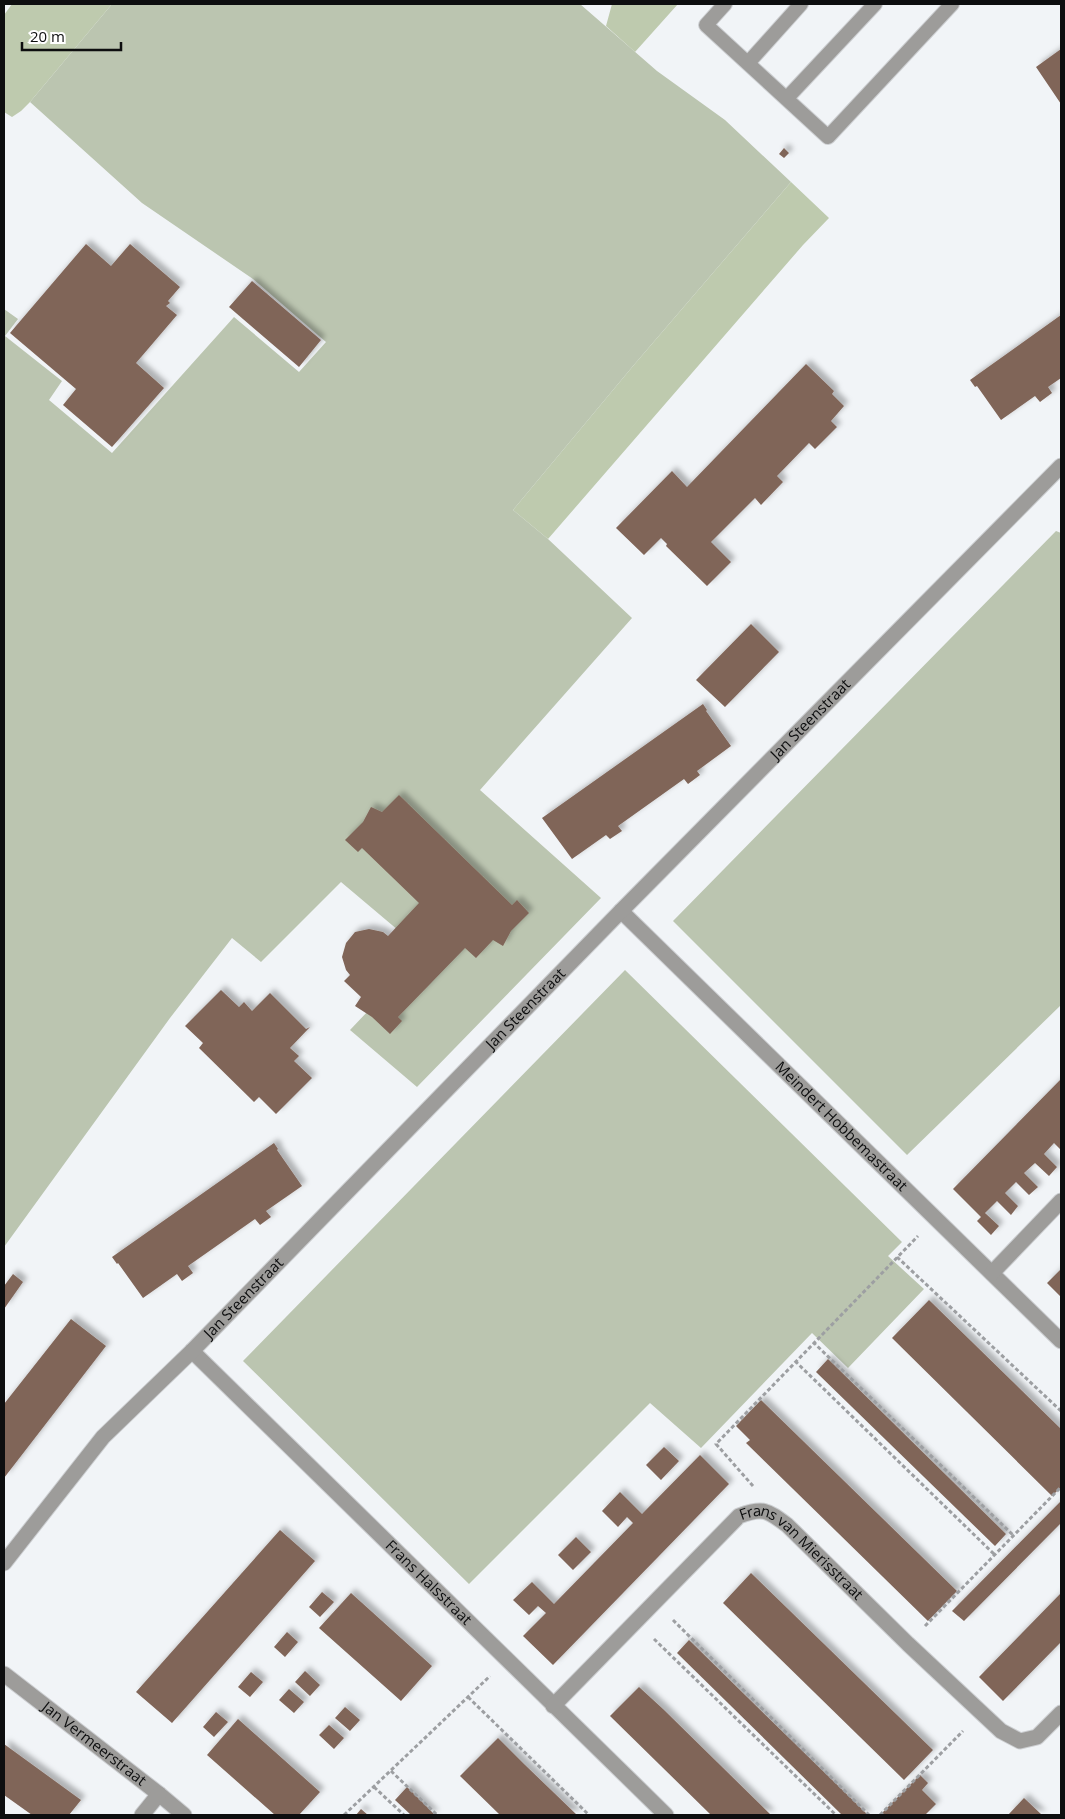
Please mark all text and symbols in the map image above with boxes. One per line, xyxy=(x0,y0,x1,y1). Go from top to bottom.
scale bar xyxy=(22,20,121,52)
text: 20 m xyxy=(30,26,65,46)
street label: Jan Steenstraat xyxy=(764,674,854,765)
street label: Jan Steenstraat xyxy=(479,963,569,1054)
street label: Meindert Hobbemastraat xyxy=(771,1056,913,1195)
street label: Jan Steenstraat xyxy=(197,1252,287,1344)
street label: Frans van Mierisstraat xyxy=(736,1500,868,1604)
street label: Frans Halsstraat xyxy=(382,1535,477,1629)
street label: Jan Vermeerstraat xyxy=(37,1695,151,1790)

